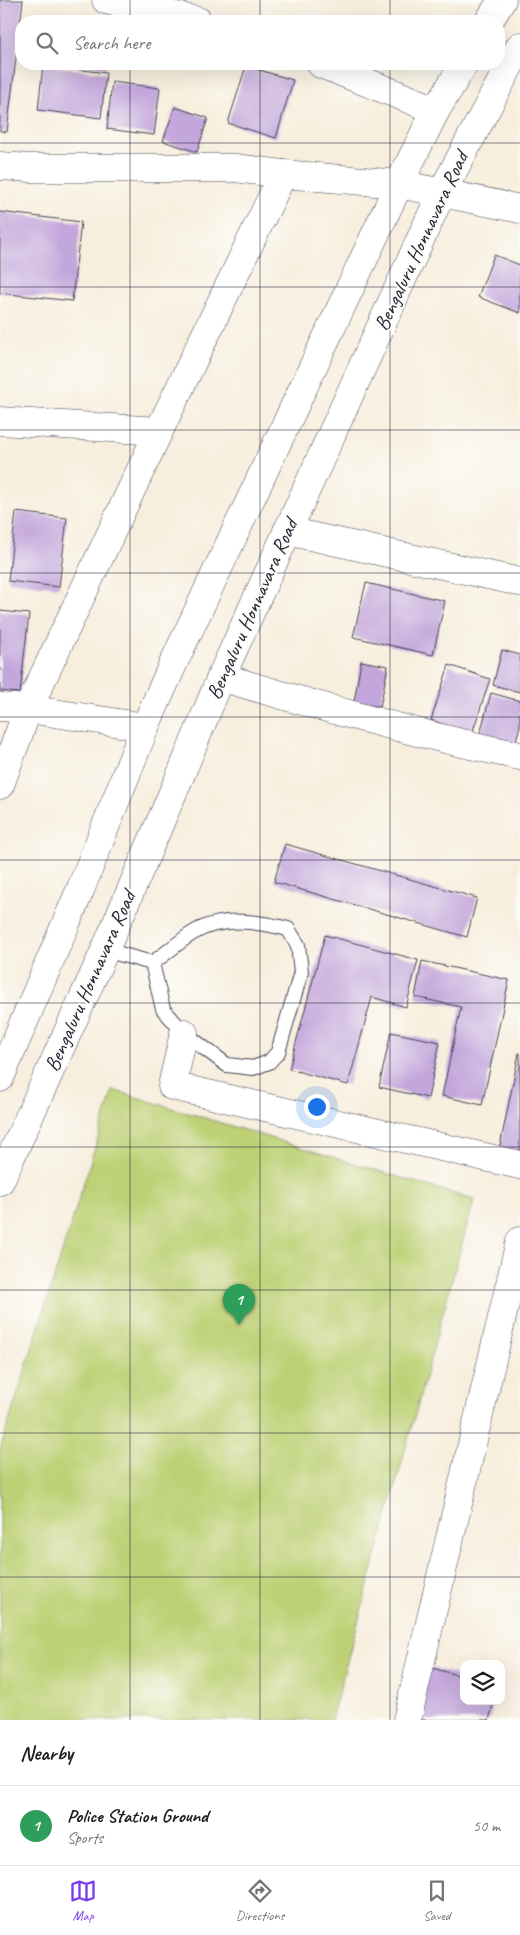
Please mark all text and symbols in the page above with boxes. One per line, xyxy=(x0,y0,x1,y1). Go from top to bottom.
search box xyxy=(15,15,505,70)
icon: search xyxy=(33,29,61,57)
text: Search here xyxy=(73,31,150,55)
street label: Bengaluru Honnavara Road xyxy=(368,145,475,335)
street label: Bengaluru Honnavara Road xyxy=(201,512,305,703)
street label: Bengaluru Honnavara Road xyxy=(39,884,143,1075)
your location xyxy=(304,1094,330,1120)
pin: 1 xyxy=(223,1284,255,1325)
map controls xyxy=(460,1660,505,1705)
button: layers xyxy=(460,1660,505,1705)
text: Nearby xyxy=(20,1740,73,1766)
text: Police Station Ground xyxy=(67,1804,208,1828)
text: 1 xyxy=(32,1816,40,1836)
text: 50 m xyxy=(473,1816,500,1836)
text: Sports xyxy=(67,1828,103,1848)
tab: Map xyxy=(69,1877,97,1924)
tab: Directions xyxy=(236,1877,284,1924)
tab: Saved xyxy=(423,1877,451,1924)

